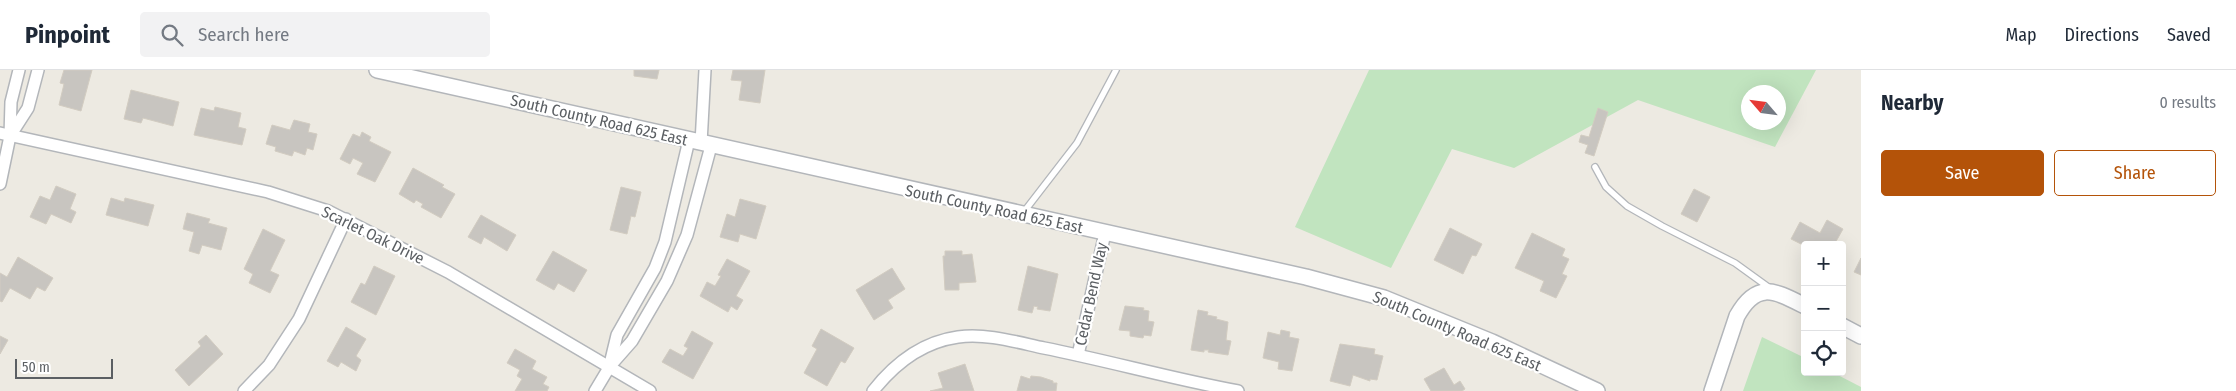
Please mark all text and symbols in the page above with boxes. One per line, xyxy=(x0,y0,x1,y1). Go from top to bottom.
search box xyxy=(140,12,490,57)
text: Pinpoint xyxy=(25,21,110,49)
icon: search xyxy=(158,21,186,49)
text: Search here xyxy=(198,23,289,46)
text: Map xyxy=(2005,24,2037,46)
text: Directions xyxy=(2065,24,2139,46)
text: Saved xyxy=(2167,24,2211,46)
north arrow xyxy=(1741,85,1786,130)
street label: South County Road 625 East xyxy=(509,90,690,150)
text: Nearby xyxy=(1881,90,1943,116)
text: 0 results xyxy=(2159,93,2216,112)
button: Save xyxy=(1881,150,2044,196)
button: Share xyxy=(2054,150,2216,196)
street label: South County Road 625 East xyxy=(903,181,1085,237)
street label: Scarlet Oak Drive xyxy=(319,202,428,268)
street label: Cedar Bend Way xyxy=(1071,240,1111,347)
map controls xyxy=(1801,241,1846,376)
button: + xyxy=(1801,241,1846,286)
button: − xyxy=(1801,286,1846,331)
street label: South County Road 625 East xyxy=(1370,287,1545,375)
button: locate xyxy=(1801,331,1846,376)
scale bar xyxy=(15,356,112,379)
text: 50 m xyxy=(22,359,50,376)

